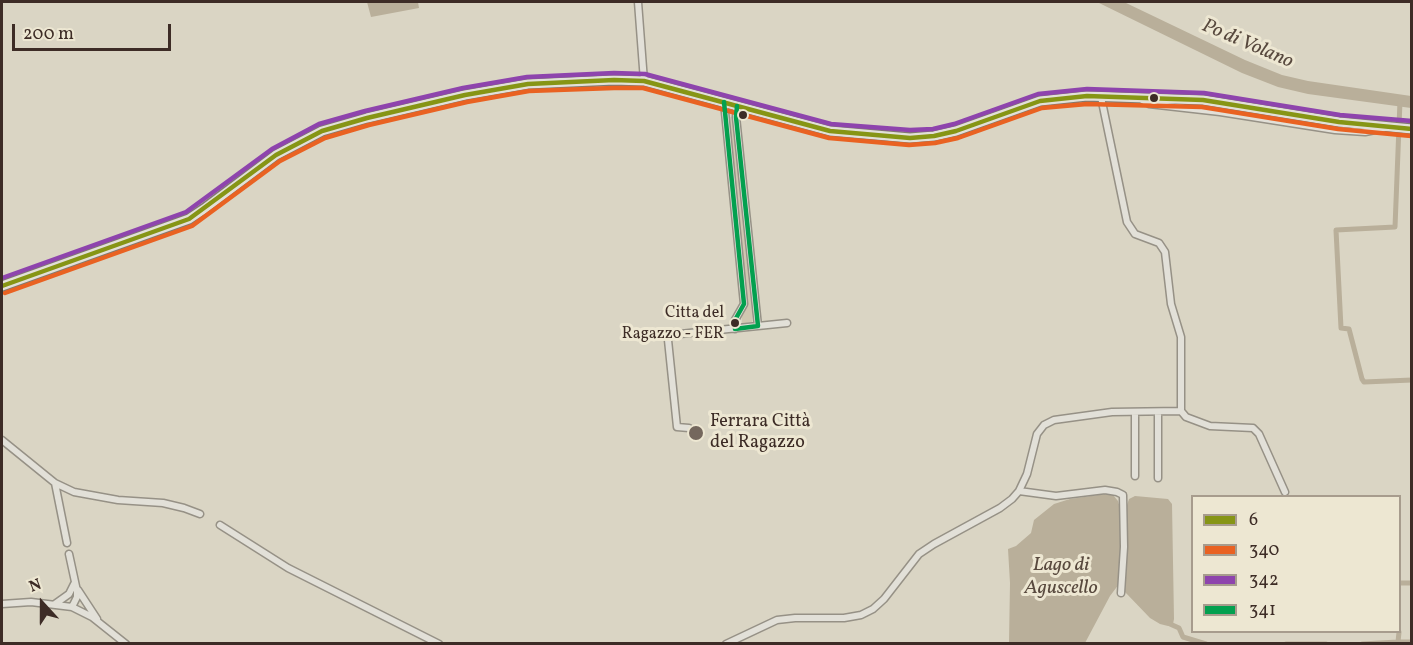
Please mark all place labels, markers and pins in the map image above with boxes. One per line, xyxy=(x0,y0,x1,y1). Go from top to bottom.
unlabelled marker xyxy=(1148,92,1160,104)
unlabelled marker xyxy=(737,109,749,121)
place label: Citta del Ragazzo - FER xyxy=(622,304,724,342)
marker: Citta del Ragazzo - FER xyxy=(729,317,741,329)
place label: Ferrara Città del Ragazzo xyxy=(710,412,810,454)
marker: Ferrara Città del Ragazzo xyxy=(687,424,705,442)

